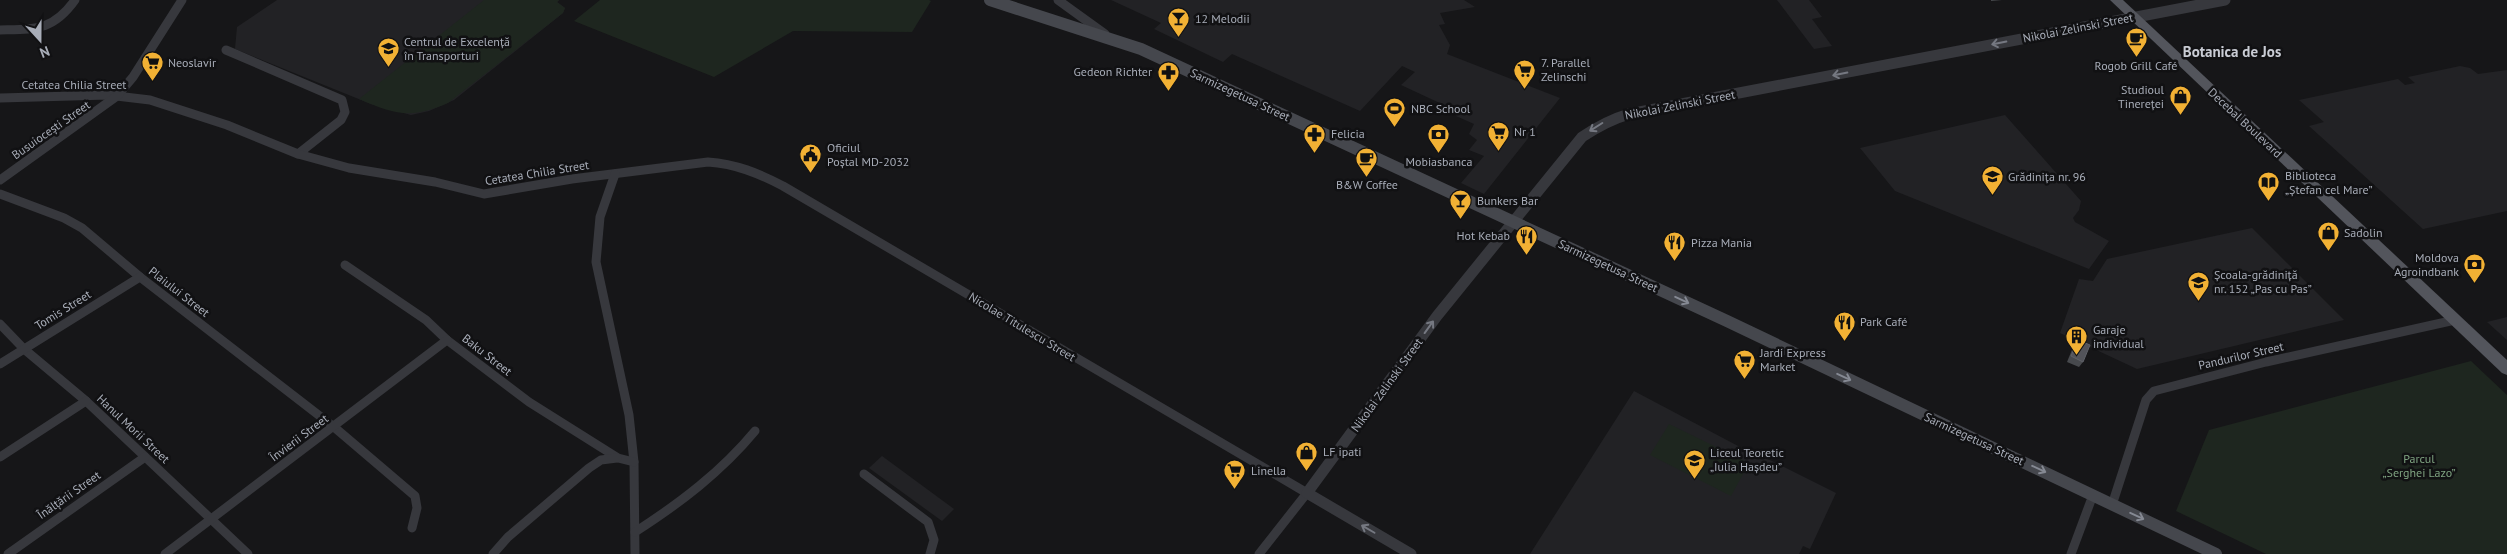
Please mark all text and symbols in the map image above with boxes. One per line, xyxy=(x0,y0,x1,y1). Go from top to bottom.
bar icon: 12 Melodii xyxy=(1167,7,1191,38)
street label: Nikolai Zelinski Street xyxy=(2021,9,2134,46)
place label: 12 Melodii xyxy=(1195,11,1250,26)
north arrow xyxy=(15,15,65,65)
cafe icon: Rogob Grill Café xyxy=(2124,27,2148,58)
place label: Centrul de Excelență în Transporturi xyxy=(403,34,510,63)
school or university icon: Centrul de Excelență în Transporturi xyxy=(376,37,400,68)
one-way arrow xyxy=(1992,39,2008,49)
text: N xyxy=(37,42,52,62)
district label: Botanica de Jos xyxy=(2183,42,2281,61)
supermarket icon: Neoslavir xyxy=(140,51,164,82)
place label: Neoslavir xyxy=(168,55,216,70)
place label: 7. Parallel Zelinschi xyxy=(1541,55,1590,84)
supermarket icon: 7. Parallel Zelinschi xyxy=(1513,58,1537,89)
place label: Rogob Grill Café xyxy=(2095,58,2177,73)
pharmacy icon: Gedeon Richter xyxy=(1156,60,1180,91)
place label: Gedeon Richter xyxy=(1073,64,1152,79)
street label: Sarmizegetusa Street xyxy=(1188,65,1293,124)
one-way arrow xyxy=(1832,69,1848,79)
street label: Cetatea Chilia Street xyxy=(22,77,126,92)
place label: Studioul Tinereței xyxy=(2118,82,2164,111)
shop icon: Studioul Tinereței xyxy=(2168,85,2192,116)
street label: Decebal Boulevard xyxy=(2205,85,2285,161)
street label: Nikolai Zelinski Street xyxy=(1623,86,1736,123)
street label: Busuiocești Street xyxy=(9,97,93,162)
sports icon: NBC School xyxy=(1383,97,1407,128)
place label: NBC School xyxy=(1411,101,1471,116)
supermarket icon: Nr 1 xyxy=(1486,120,1510,151)
pharmacy icon: Felicia xyxy=(1303,122,1327,153)
bank icon: Mobiasbanca xyxy=(1427,123,1451,154)
one-way arrow xyxy=(1590,123,1604,133)
place label: Nr 1 xyxy=(1514,124,1536,139)
place label: Felicia xyxy=(1331,126,1365,141)
place label: Oficiul Poștal MD-2032 xyxy=(827,140,909,169)
public building icon: Oficiul Poștal MD-2032 xyxy=(799,143,823,174)
cafe icon: B&W Coffee xyxy=(1355,146,1379,177)
place label: Mobiasbanca xyxy=(1406,154,1473,169)
street label: Cetatea Chilia Street xyxy=(484,157,590,188)
school or university icon: Grădinița nr. 96 xyxy=(1980,165,2004,196)
place label: Biblioteca „Ștefan cel Mare” xyxy=(2285,168,2373,197)
place label: Grădinița nr. 96 xyxy=(2008,169,2086,184)
library icon: Biblioteca „Ștefan cel Mare” xyxy=(2257,171,2281,202)
place label: B&W Coffee xyxy=(1336,177,1398,192)
bar icon: Bunkers Bar xyxy=(1449,189,1473,220)
place label: Bunkers Bar xyxy=(1477,193,1538,208)
shop icon: Sadolin xyxy=(2316,221,2340,252)
restaurant icon: Hot Kebab xyxy=(1514,224,1538,255)
place label: Sadolin xyxy=(2344,225,2383,240)
place label: Hot Kebab xyxy=(1456,228,1510,243)
restaurant icon: Pizza Mania xyxy=(1663,231,1687,262)
place label: Pizza Mania xyxy=(1691,235,1752,250)
street label: Sarmizegetusa Street xyxy=(1556,236,1661,295)
place label: Moldova Agroindbank xyxy=(2394,250,2459,279)
bank icon: Moldova Agroindbank xyxy=(2463,253,2487,284)
street label: Plaiului Street xyxy=(146,263,213,320)
place label: Școala-grădiniță nr. 152 „Pas cu Pas” xyxy=(2214,267,2312,296)
school or university icon: Școala-grădiniță nr. 152 „Pas cu Pas” xyxy=(2186,270,2210,301)
street label: Tomis Street xyxy=(32,286,94,333)
street label: Nicolae Titulescu Street xyxy=(966,289,1078,364)
one-way arrow xyxy=(1674,296,1689,306)
restaurant icon: Park Café xyxy=(1832,310,1856,341)
place label: Park Café xyxy=(1860,314,1907,329)
one-way arrow xyxy=(1424,320,1434,334)
place label: Garaje individual xyxy=(2093,322,2144,351)
building icon: Garaje individual xyxy=(2065,325,2089,356)
street label: Baku Street xyxy=(459,331,515,379)
street label: Nikolai Zelinski Street xyxy=(1348,335,1426,434)
street label: Pandurilor Street xyxy=(2197,338,2285,373)
place label: Jardi Express Market xyxy=(1759,345,1826,374)
supermarket icon: Jardi Express Market xyxy=(1732,348,1756,379)
one-way arrow xyxy=(1836,373,1851,382)
street label: Hanul Morii Street xyxy=(94,391,173,466)
street label: Sarmizegetusa Street xyxy=(1922,409,2027,468)
street label: Învierii Street xyxy=(266,411,331,465)
shop icon: LF ipati xyxy=(1295,440,1319,471)
place label: LF ipati xyxy=(1323,444,1362,459)
place label: Liceul Teoretic „Iulia Hașdeu” xyxy=(1710,445,1784,474)
school or university icon: Liceul Teoretic „Iulia Hașdeu” xyxy=(1682,448,1706,479)
park label: Parcul „Serghei Lazo” xyxy=(2382,451,2456,480)
supermarket icon: Linella xyxy=(1223,459,1247,490)
place label: Linella xyxy=(1251,463,1286,478)
one-way arrow xyxy=(2031,465,2046,475)
street label: Înălțării Street xyxy=(33,467,103,523)
one-way arrow xyxy=(2129,512,2144,522)
one-way arrow xyxy=(1362,524,1376,534)

